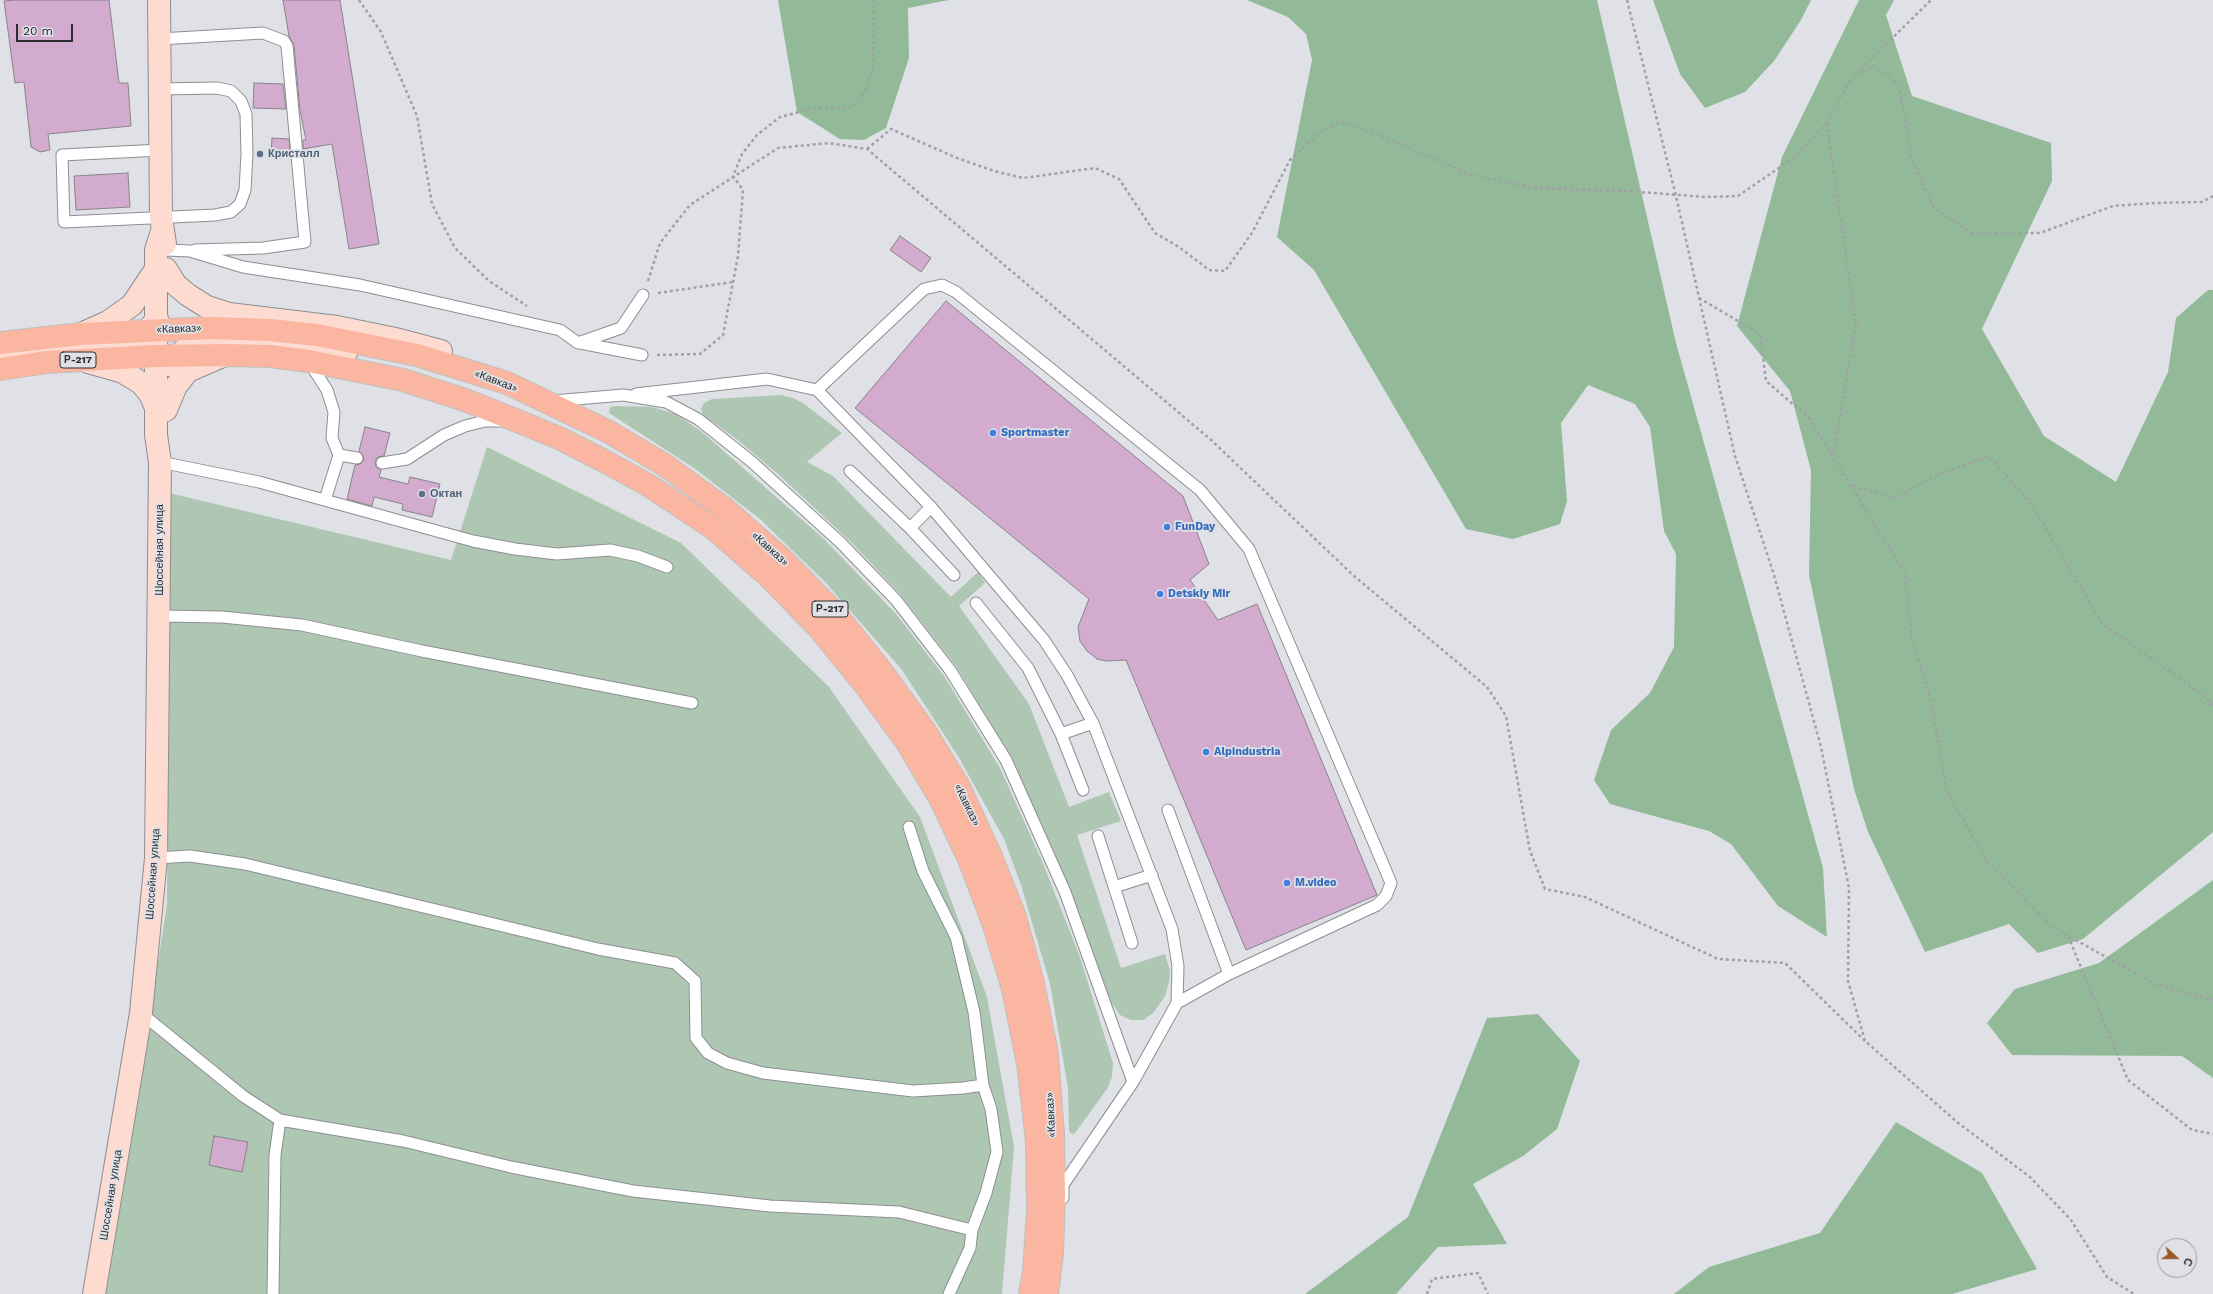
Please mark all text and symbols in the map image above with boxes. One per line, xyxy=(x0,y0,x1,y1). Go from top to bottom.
scale bar xyxy=(18,16,75,42)
text: 20 m xyxy=(23,24,53,38)
place label: Кристалл xyxy=(268,147,320,161)
marker: Кристалл xyxy=(255,149,265,159)
street label: «Кавказ» xyxy=(156,322,202,336)
road number: Р-217 xyxy=(60,352,96,368)
street label: «Кавказ» xyxy=(472,367,520,395)
place label: Sportmaster xyxy=(1001,426,1069,440)
marker: Sportmaster xyxy=(988,428,998,438)
place label: Октан xyxy=(430,487,462,501)
marker: Октан xyxy=(417,489,427,499)
street label: Шоссейная улица xyxy=(153,504,167,596)
place label: FunDay xyxy=(1175,520,1215,534)
marker: FunDay xyxy=(1162,522,1172,532)
street label: «Кавказ» xyxy=(749,529,791,569)
place label: Detskiy Mir xyxy=(1168,587,1230,601)
marker: Detskiy Mir xyxy=(1155,589,1165,599)
road number: Р-217 xyxy=(812,601,848,617)
place label: Alpindustria xyxy=(1214,745,1281,759)
marker: Alpindustria xyxy=(1201,747,1211,757)
street label: «Кавказ» xyxy=(951,782,983,828)
street label: Шоссейная улица xyxy=(143,828,163,920)
place label: M.video xyxy=(1295,876,1337,890)
marker: M.video xyxy=(1282,878,1292,888)
street label: «Кавказ» xyxy=(1043,1092,1059,1138)
street label: Шоссейная улица xyxy=(97,1149,125,1241)
north arrow xyxy=(2157,1238,2197,1278)
text: С xyxy=(2180,1256,2195,1268)

